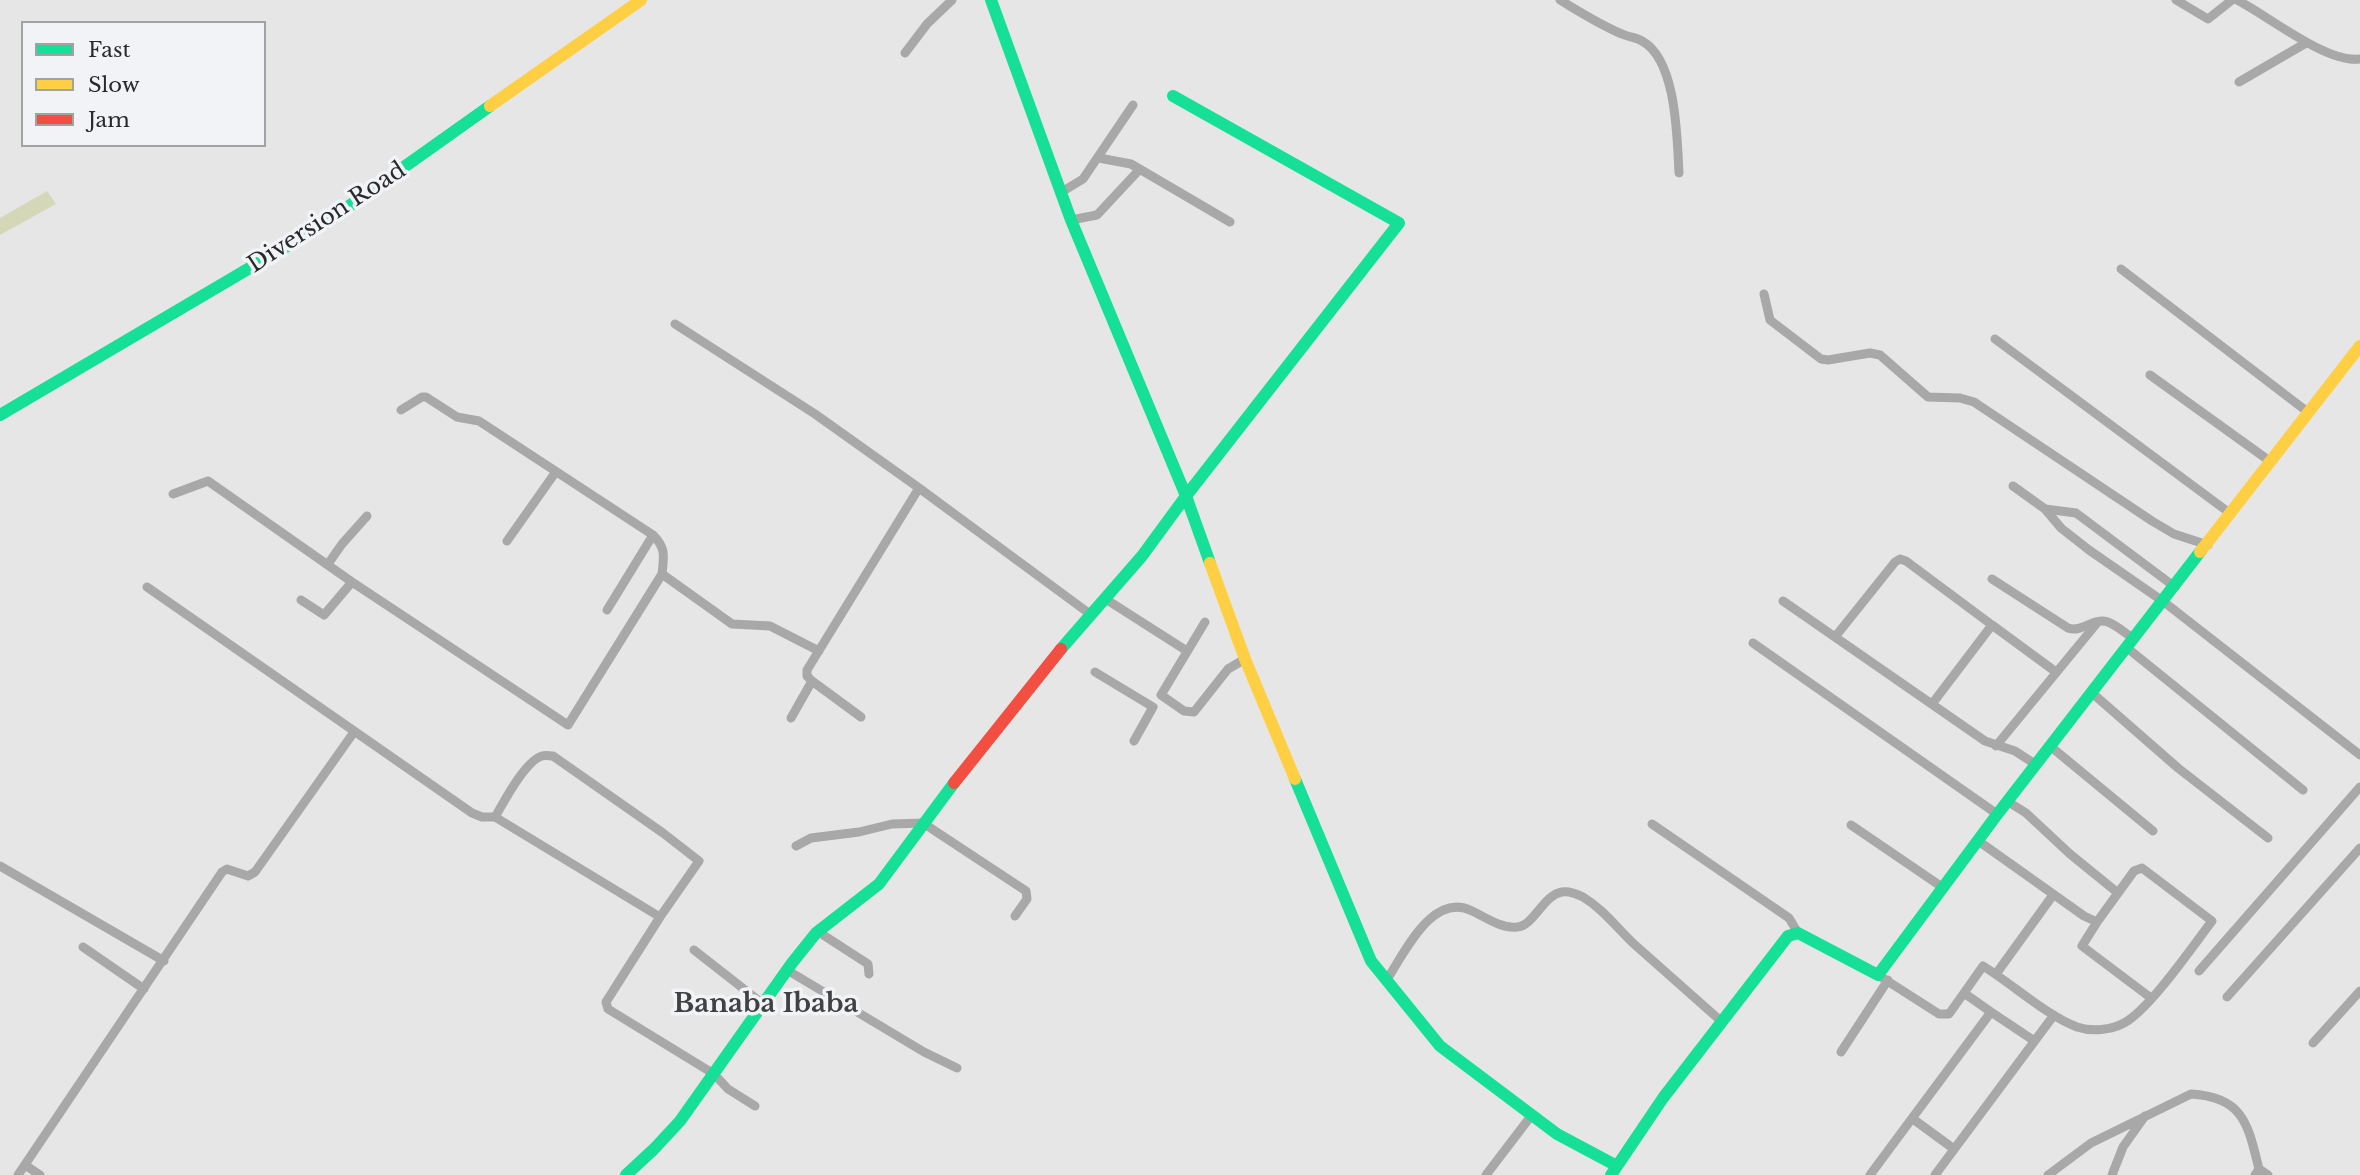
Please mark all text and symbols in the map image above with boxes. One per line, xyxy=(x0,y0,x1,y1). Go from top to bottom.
legend xyxy=(21,21,266,147)
text: Fast xyxy=(88,37,130,63)
text: Slow xyxy=(88,72,140,98)
text: Jam xyxy=(88,107,130,133)
street label: Diversion Road xyxy=(243,157,411,279)
district label: Banaba Ibaba xyxy=(674,989,858,1021)

